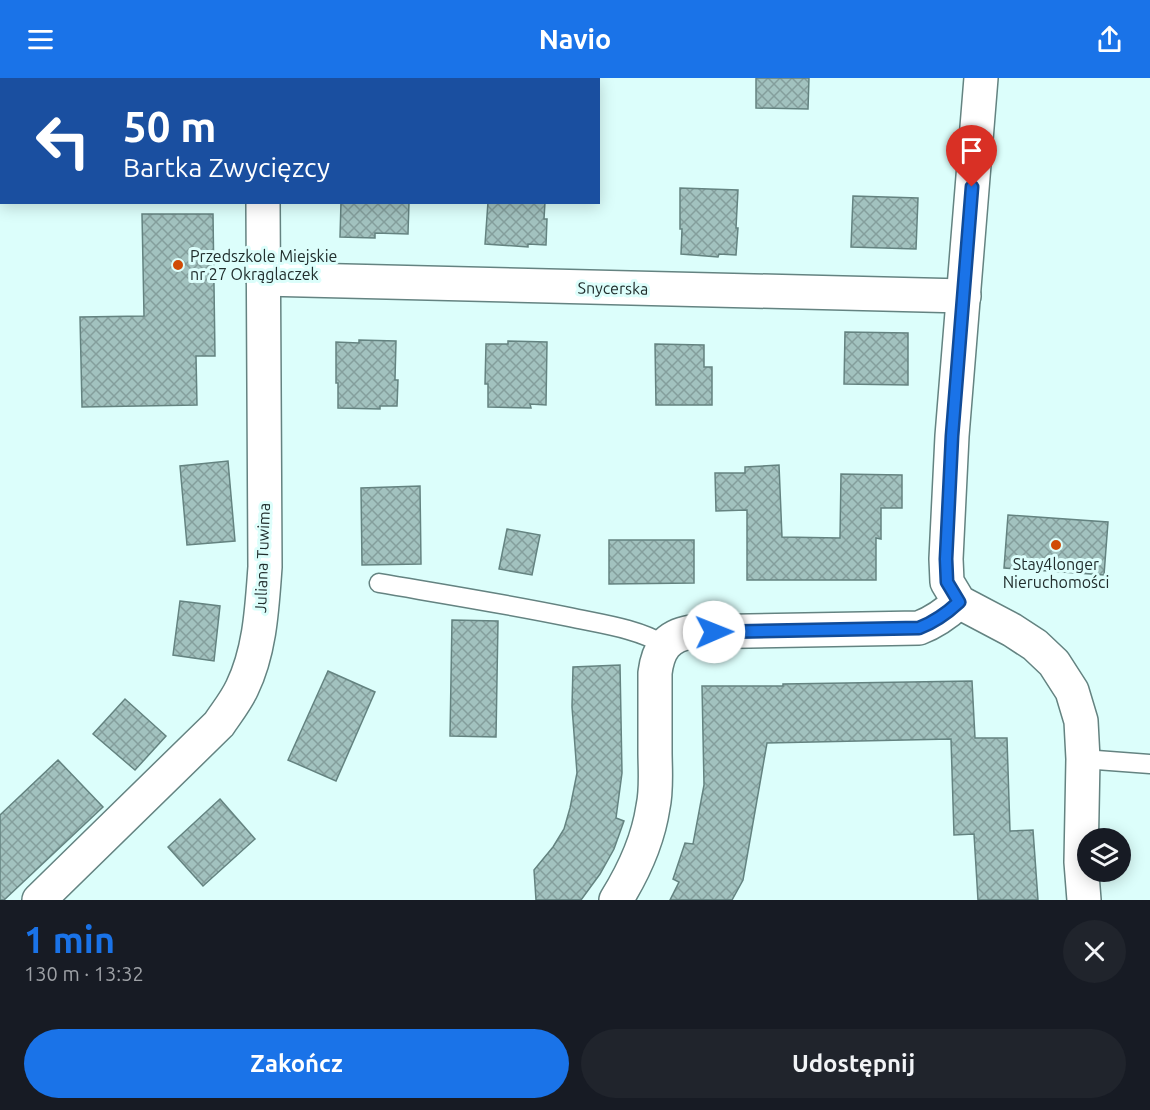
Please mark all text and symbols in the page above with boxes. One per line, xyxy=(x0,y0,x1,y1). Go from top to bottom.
icon: menu xyxy=(24,23,57,56)
icon: share xyxy=(1093,23,1126,56)
text: Navio xyxy=(539,24,611,54)
icon: left xyxy=(24,102,102,180)
text: 50 m xyxy=(123,103,217,150)
pin xyxy=(946,125,997,187)
icon: arrive xyxy=(955,134,988,167)
text: Bartka Zwycięzcy xyxy=(123,152,330,182)
place label: Przedszkole Miejskie nr 27 Okrąglaczek xyxy=(190,247,337,283)
marker: Przedszkole Miejskie nr 27 Okrąglaczek xyxy=(171,258,185,272)
street label: Snycerska xyxy=(578,278,648,298)
street label: Juliana Tuwima xyxy=(251,503,273,613)
marker: Stay4longer Nieruchomości xyxy=(1049,538,1063,552)
place label: Stay4longer Nieruchomości xyxy=(1003,555,1109,591)
position arrow xyxy=(682,600,746,664)
map controls xyxy=(1077,828,1131,882)
button: layers xyxy=(1077,828,1131,882)
text: 1 min xyxy=(24,919,115,960)
button: close xyxy=(1063,920,1126,983)
text: 130 m · 13:32 xyxy=(24,962,144,985)
button: Zakończ xyxy=(24,1029,569,1098)
button: Udostępnij xyxy=(581,1029,1126,1098)

